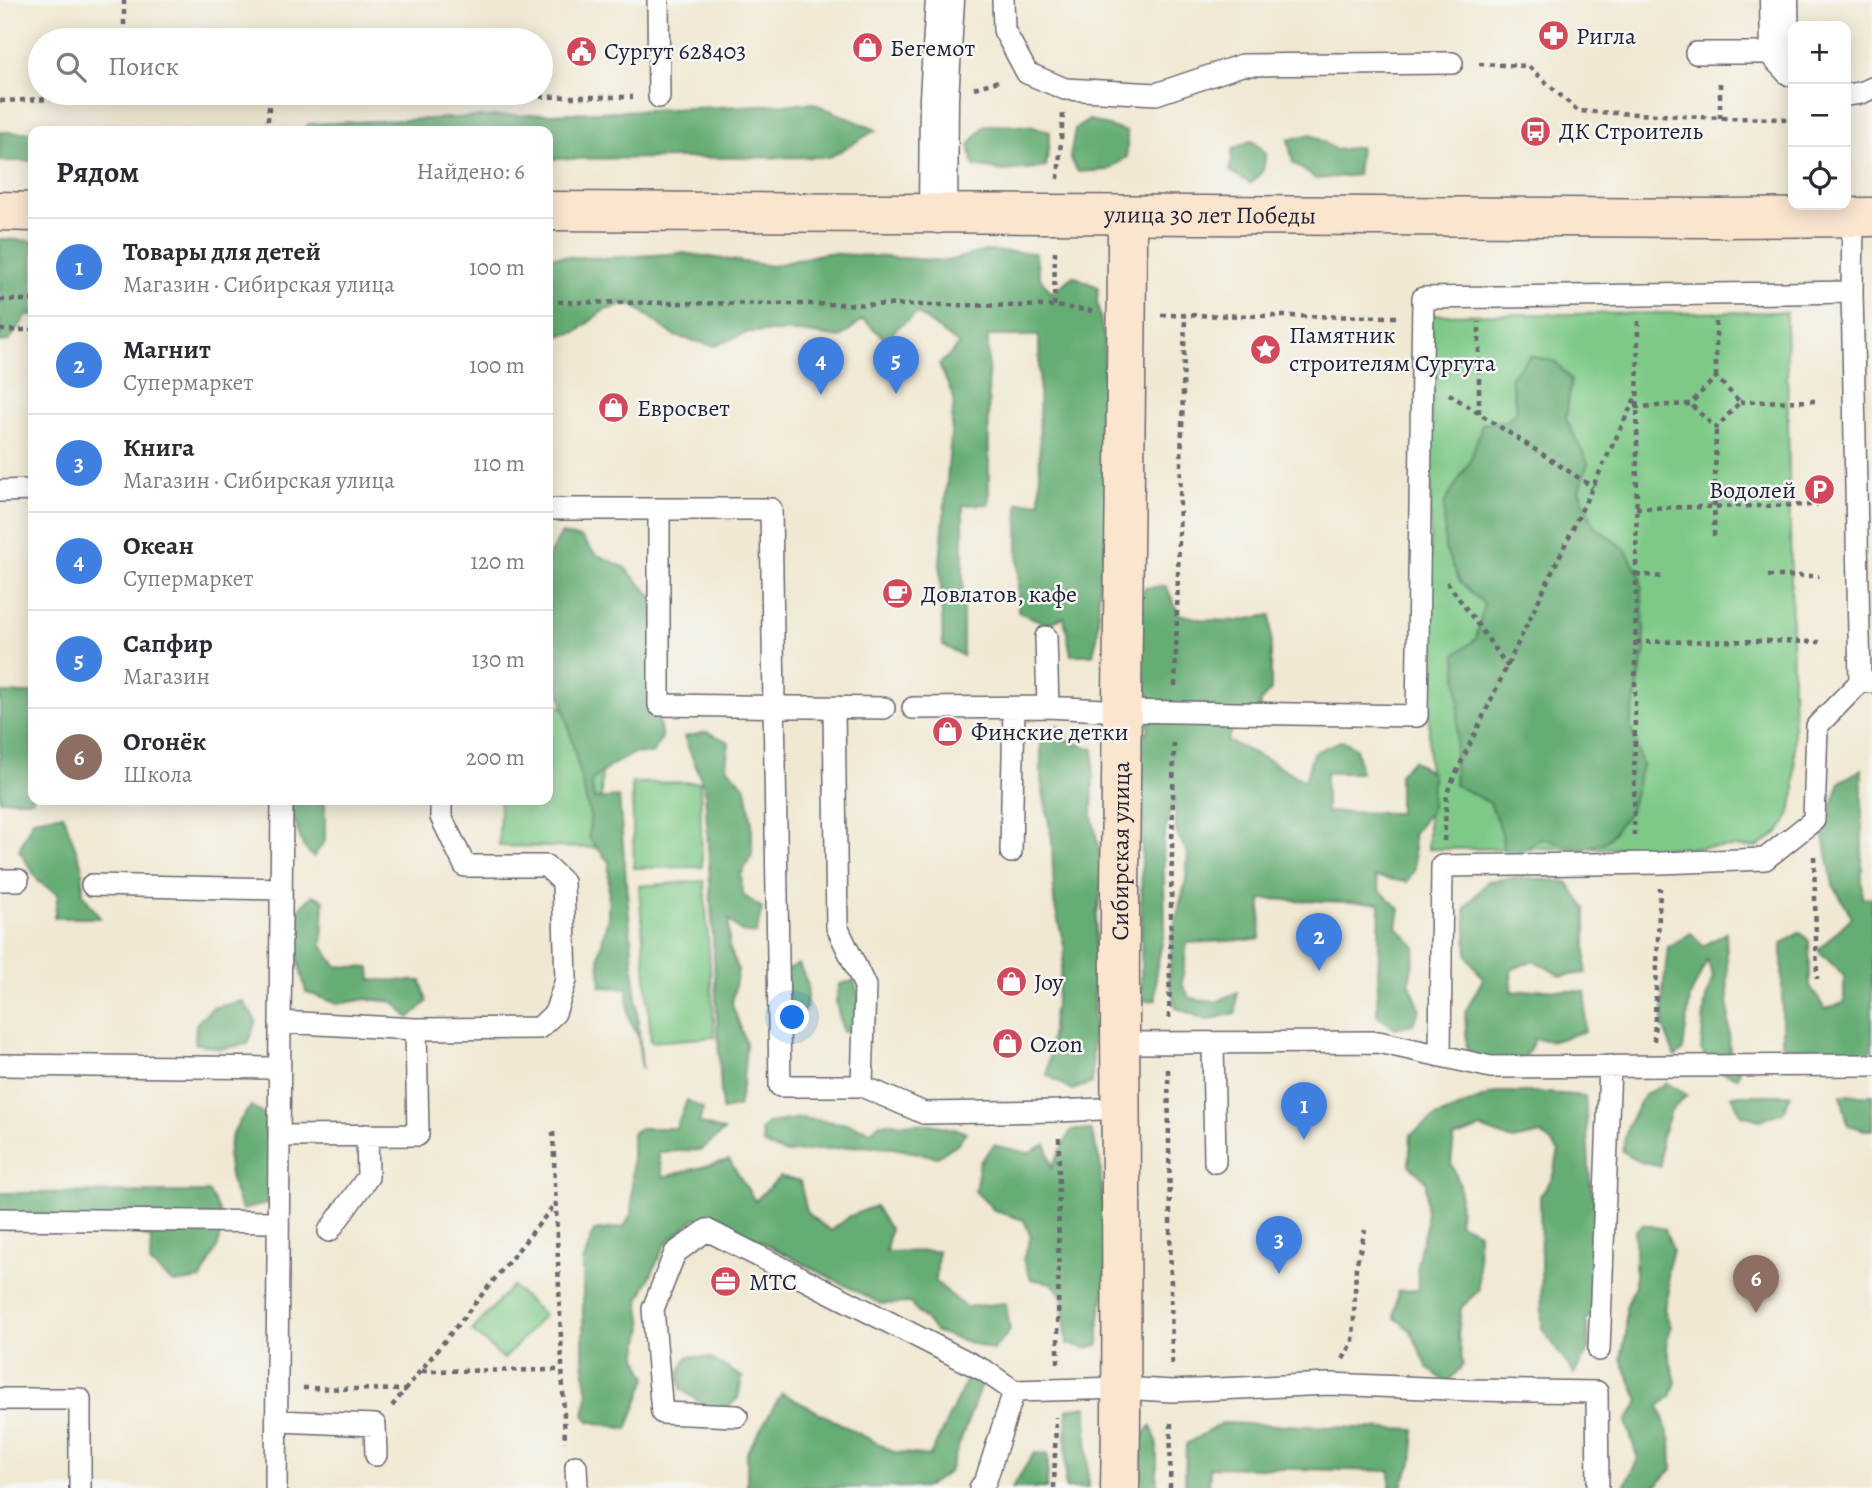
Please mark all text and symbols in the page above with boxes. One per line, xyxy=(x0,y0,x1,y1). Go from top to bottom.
pharmacy icon: Ригла xyxy=(1536,19,1570,53)
place label: Ригла xyxy=(1576,20,1636,52)
map controls xyxy=(1788,21,1851,210)
button: + xyxy=(1788,21,1851,84)
search box xyxy=(28,28,553,105)
shop icon: Бегемот xyxy=(850,31,884,65)
place label: Бегемот xyxy=(890,32,975,64)
public building icon: Сургут 628403 xyxy=(564,34,598,68)
place label: Сургут 628403 xyxy=(604,35,746,67)
icon: search xyxy=(52,48,90,86)
text: Поиск xyxy=(108,49,179,84)
button: − xyxy=(1788,84,1851,147)
bus stop icon: ДК Строитель xyxy=(1519,114,1553,148)
place label: ДК Строитель xyxy=(1559,115,1703,147)
button: locate xyxy=(1788,147,1851,210)
text: Рядом xyxy=(56,152,139,192)
text: Найдено: 6 xyxy=(417,156,525,187)
street label: улица 30 лет Победы xyxy=(1103,198,1316,232)
text: Товары для детей xyxy=(123,234,321,269)
text: 1 xyxy=(75,252,83,283)
text: 100 m xyxy=(469,252,525,283)
text: Магазин · Сибирская улица xyxy=(123,269,395,300)
place label: Памятник строителям Сургута xyxy=(1289,319,1496,379)
text: Магнит xyxy=(123,332,211,367)
place icon: Памятник строителям Сургута xyxy=(1249,332,1283,366)
pin: 5 xyxy=(873,336,919,394)
pin: 4 xyxy=(798,337,844,395)
text: 2 xyxy=(73,350,85,381)
text: 100 m xyxy=(469,350,525,381)
text: Супермаркет xyxy=(123,367,254,398)
shop icon: Евросвет xyxy=(597,391,631,425)
place label: Евросвет xyxy=(637,392,730,424)
text: Книга xyxy=(123,430,195,465)
text: 3 xyxy=(74,448,84,479)
text: 110 m xyxy=(473,448,525,479)
text: Магазин · Сибирская улица xyxy=(123,465,395,496)
parking icon: Водолей xyxy=(1802,473,1836,507)
place label: Водолей xyxy=(1709,474,1796,506)
text: Океан xyxy=(123,528,194,563)
text: 4 xyxy=(74,546,84,577)
text: 120 m xyxy=(470,546,525,577)
text: Супермаркет xyxy=(123,563,254,594)
cafe icon: Довлатов, кафе xyxy=(881,577,915,611)
place label: Довлатов, кафе xyxy=(921,578,1077,610)
text: Сапфир xyxy=(123,626,213,661)
text: 5 xyxy=(74,644,84,675)
text: 130 m xyxy=(472,644,525,675)
text: Магазин xyxy=(123,661,210,692)
shop icon: Финские детки xyxy=(931,715,965,749)
place label: Финские детки xyxy=(971,716,1128,748)
text: Огонёк xyxy=(123,724,206,759)
text: 6 xyxy=(74,742,84,773)
text: 200 m xyxy=(466,742,525,773)
text: Школа xyxy=(123,759,192,790)
street label: Сибирская улица xyxy=(1104,761,1137,941)
pin: 2 xyxy=(1296,913,1342,971)
shop icon: Joy xyxy=(994,965,1028,999)
place label: Joy xyxy=(1034,966,1063,998)
your location xyxy=(775,1000,809,1034)
shop icon: Ozon xyxy=(990,1027,1024,1061)
place label: Ozon xyxy=(1030,1028,1083,1060)
pin: 1 xyxy=(1281,1082,1327,1140)
pin: 3 xyxy=(1256,1216,1302,1274)
pin: 6 xyxy=(1733,1255,1779,1313)
office icon: МТС xyxy=(709,1265,743,1299)
place label: МТС xyxy=(749,1266,797,1298)

